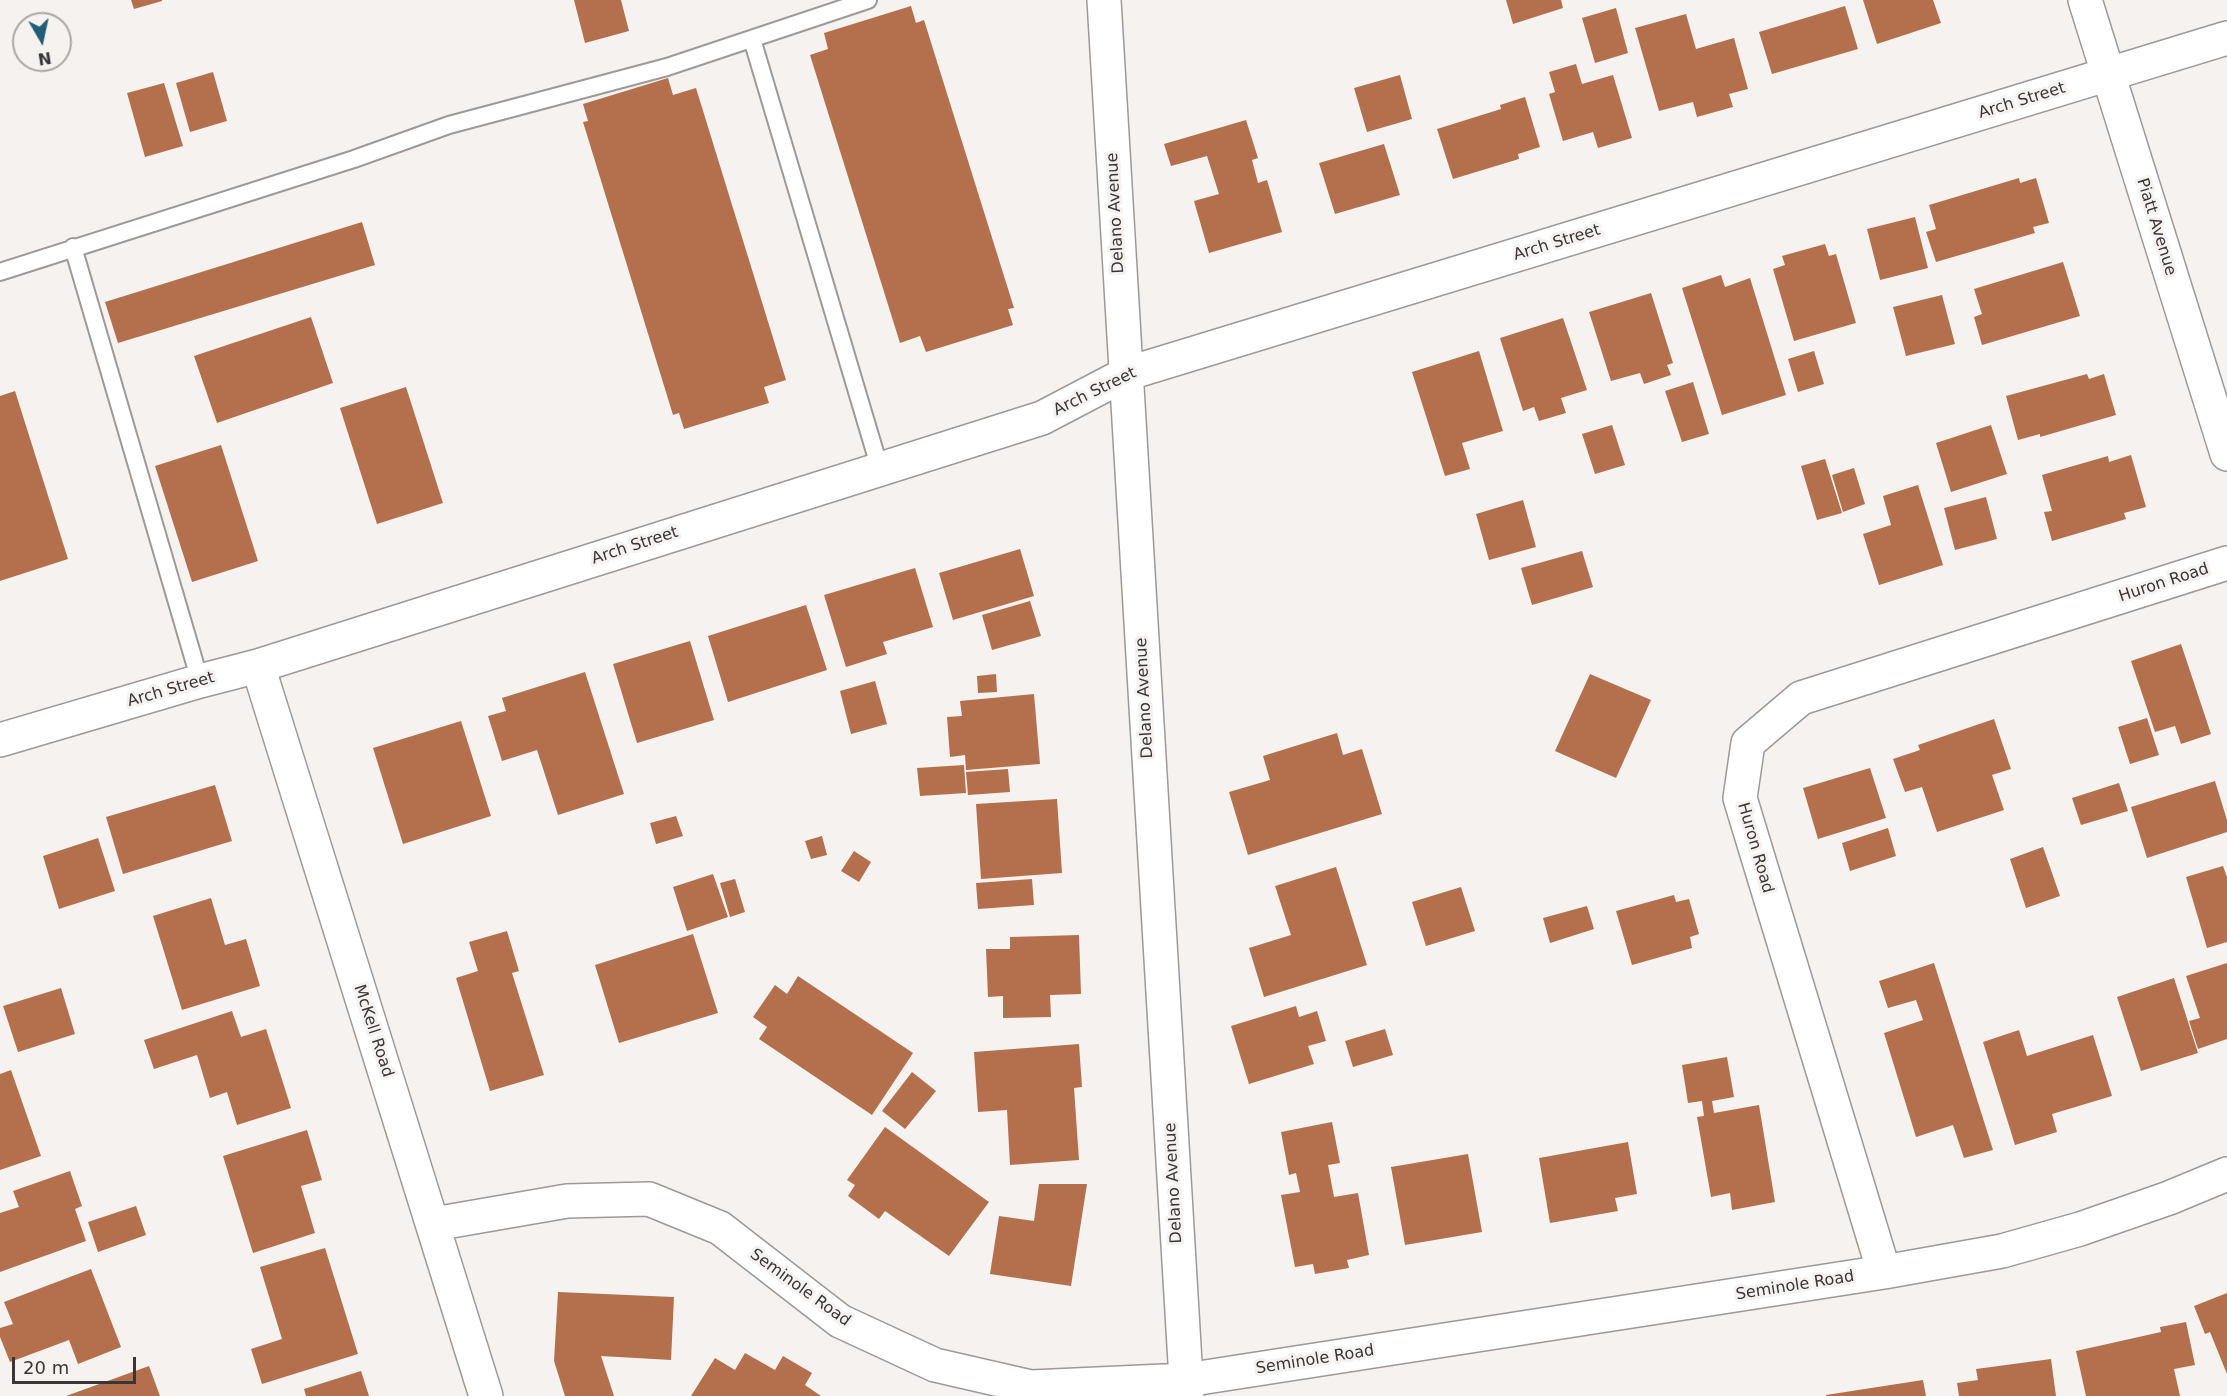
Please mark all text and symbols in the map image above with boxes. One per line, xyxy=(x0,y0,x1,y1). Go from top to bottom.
north arrow xyxy=(12,12,72,72)
text: N xyxy=(36,48,53,69)
street label: Arch Street xyxy=(1976,79,2068,123)
street label: Delano Avenue xyxy=(1103,152,1129,274)
street label: Piatt Avenue xyxy=(2132,176,2180,278)
street label: Arch Street xyxy=(1511,221,1603,265)
street label: Arch Street xyxy=(1050,364,1140,420)
street label: Arch Street xyxy=(589,523,681,569)
street label: Huron Road xyxy=(2117,559,2211,607)
street label: Delano Avenue xyxy=(1132,637,1158,759)
street label: Arch Street xyxy=(125,668,217,712)
street label: Huron Road xyxy=(1733,800,1777,896)
street label: McKell Road xyxy=(349,982,397,1080)
street label: Delano Avenue xyxy=(1161,1122,1187,1244)
street label: Seminole Road xyxy=(746,1245,854,1331)
street label: Seminole Road xyxy=(1734,1267,1856,1305)
street label: Seminole Road xyxy=(1254,1341,1376,1379)
scale bar xyxy=(15,1345,140,1383)
text: 20 m xyxy=(23,1357,69,1378)

